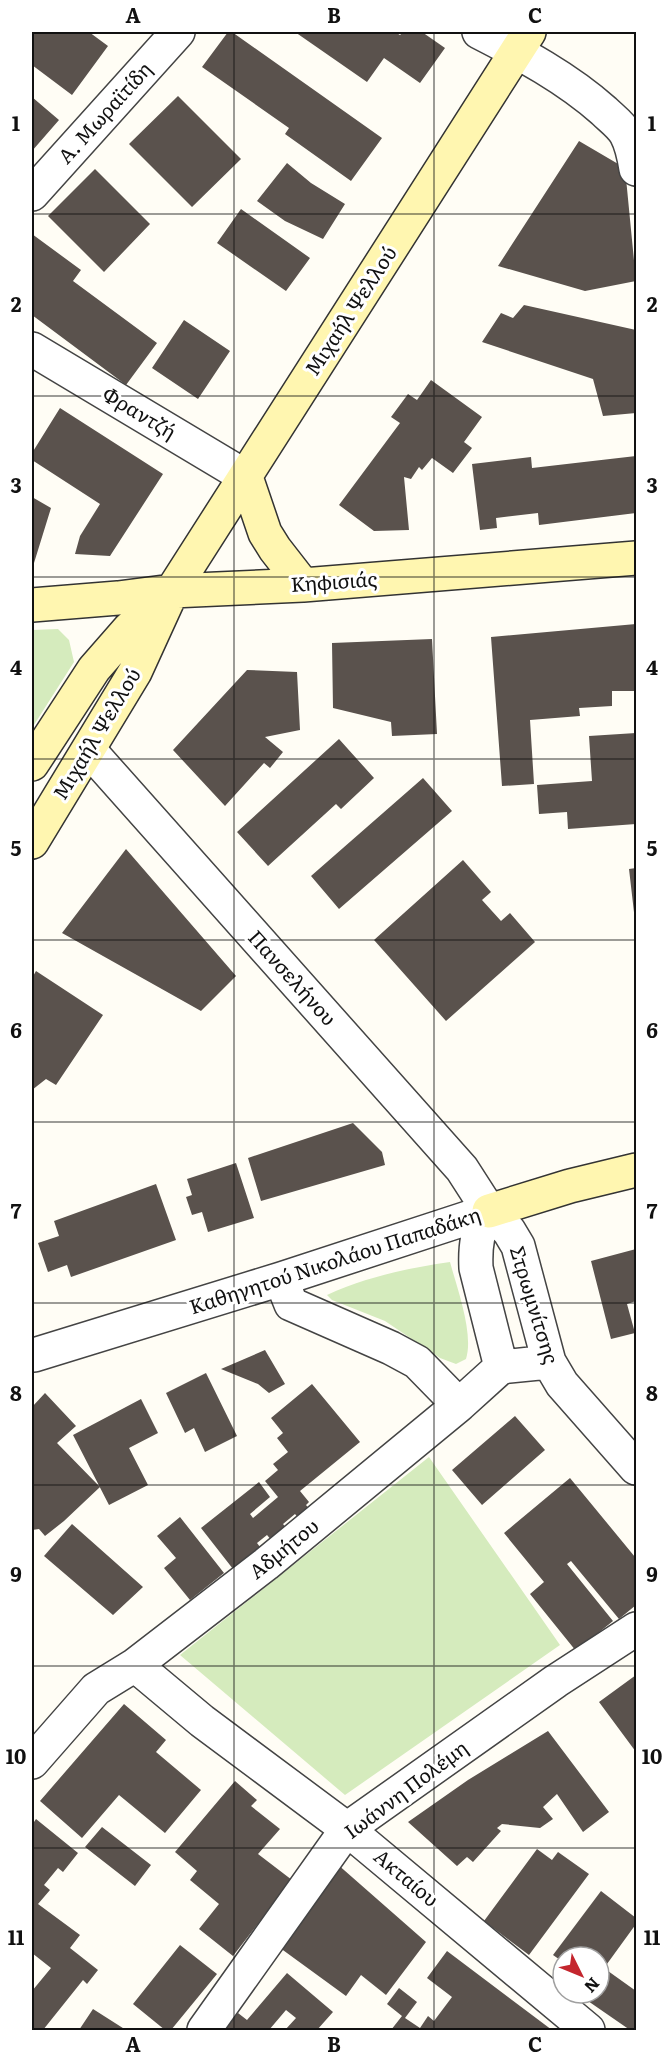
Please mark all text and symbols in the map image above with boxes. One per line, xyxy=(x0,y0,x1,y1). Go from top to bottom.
text: A xyxy=(125,0,141,29)
text: B xyxy=(327,0,341,29)
text: C xyxy=(528,0,542,29)
street label: Α. Μωραϊτίδη xyxy=(49,54,158,169)
text: 1 xyxy=(12,107,20,137)
text: 1 xyxy=(648,107,656,137)
street label: Μιχαήλ Ψελλού xyxy=(296,239,403,381)
text: 2 xyxy=(11,288,22,318)
text: 2 xyxy=(647,288,658,318)
street label: Φραντζή xyxy=(97,378,183,445)
text: 3 xyxy=(10,469,22,499)
text: 3 xyxy=(646,469,658,499)
street label: Κηφισιάς xyxy=(290,562,378,598)
text: 4 xyxy=(10,651,22,681)
text: 4 xyxy=(646,651,658,681)
street label: Μιχαήλ Ψελλού xyxy=(44,661,147,805)
text: 5 xyxy=(11,832,22,862)
text: 5 xyxy=(647,832,658,862)
street label: Πανσελήνου xyxy=(242,922,345,1031)
text: 6 xyxy=(10,1014,22,1044)
text: 6 xyxy=(646,1014,658,1044)
text: 7 xyxy=(11,1195,22,1225)
text: 7 xyxy=(647,1195,658,1225)
street label: Καθηγητού Νικολάου Παπαδάκη xyxy=(185,1198,484,1320)
street label: Στρωμνίτσης xyxy=(504,1242,568,1367)
text: 8 xyxy=(10,1377,22,1407)
text: 8 xyxy=(646,1377,658,1407)
street label: Αδμήτου xyxy=(241,1510,324,1585)
text: 9 xyxy=(10,1558,22,1588)
text: 9 xyxy=(646,1558,658,1588)
street label: Ιωάννη Πολέμη xyxy=(337,1732,473,1845)
text: 10 xyxy=(6,1740,26,1770)
text: 10 xyxy=(642,1740,662,1770)
street label: Ακταίου xyxy=(368,1840,446,1913)
text: 11 xyxy=(8,1921,24,1951)
text: 11 xyxy=(644,1921,660,1951)
north arrow xyxy=(551,1945,611,2005)
text: N xyxy=(579,1973,606,1999)
text: A xyxy=(125,2028,141,2058)
text: B xyxy=(327,2028,341,2058)
text: C xyxy=(528,2028,542,2058)

